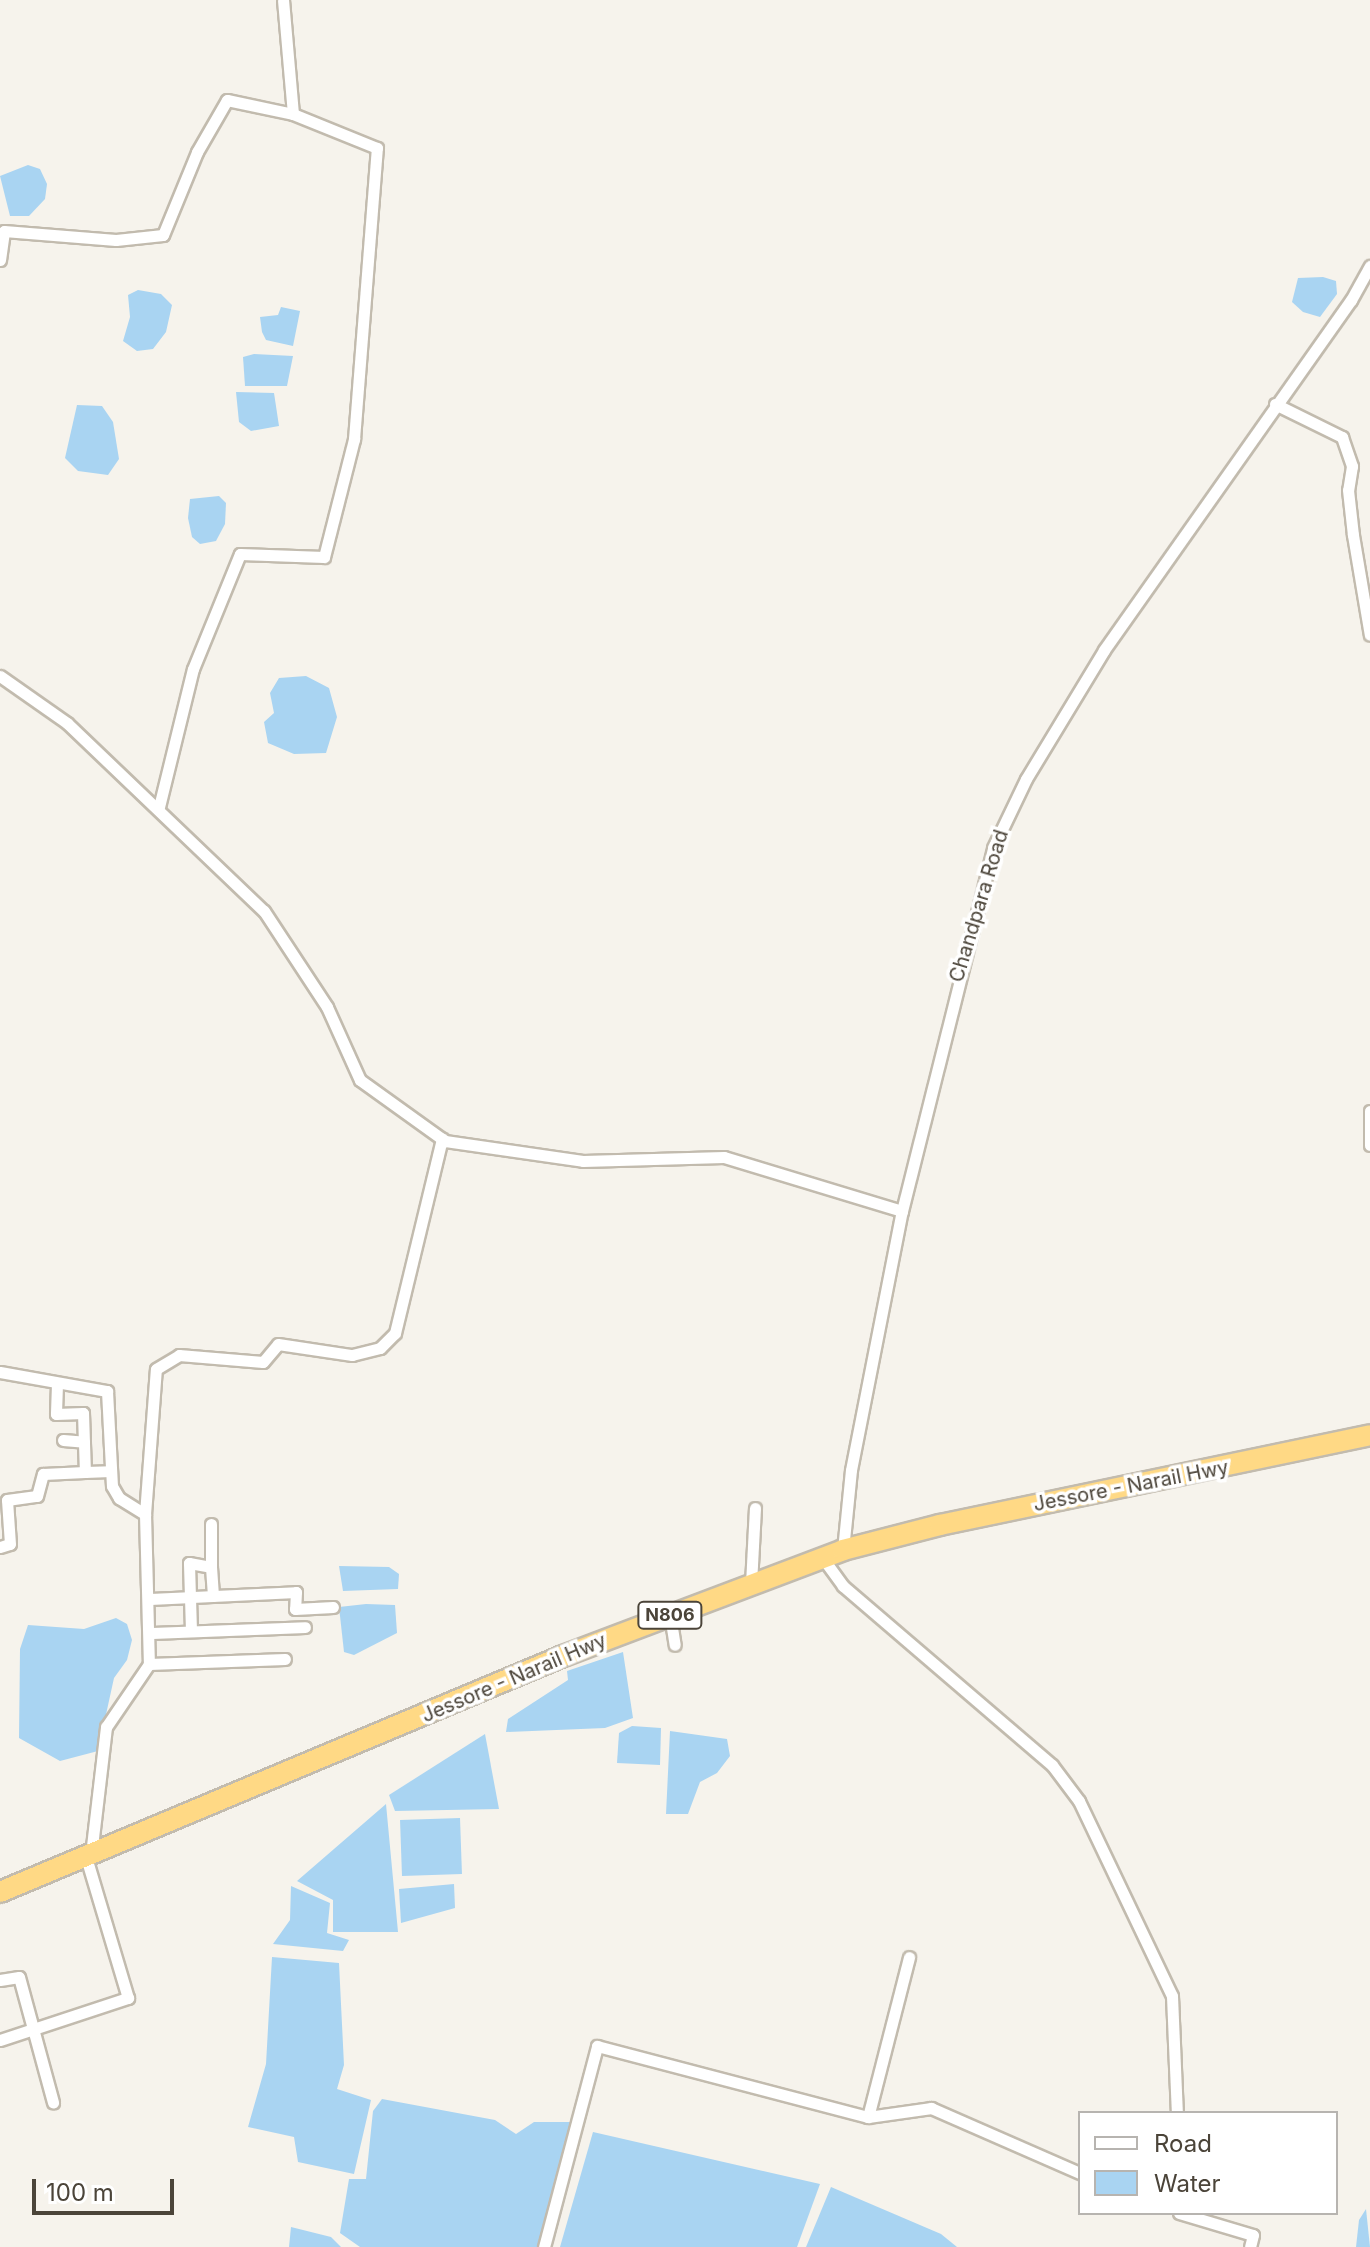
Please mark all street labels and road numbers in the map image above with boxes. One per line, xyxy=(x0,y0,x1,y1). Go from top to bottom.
street label: Chandpara Road xyxy=(944,827,1014,985)
street label: Jessore - Narail Hwy xyxy=(1031,1455,1231,1517)
road number: N806 xyxy=(636,1601,704,1629)
street label: Jessore - Narail Hwy xyxy=(418,1628,610,1728)

